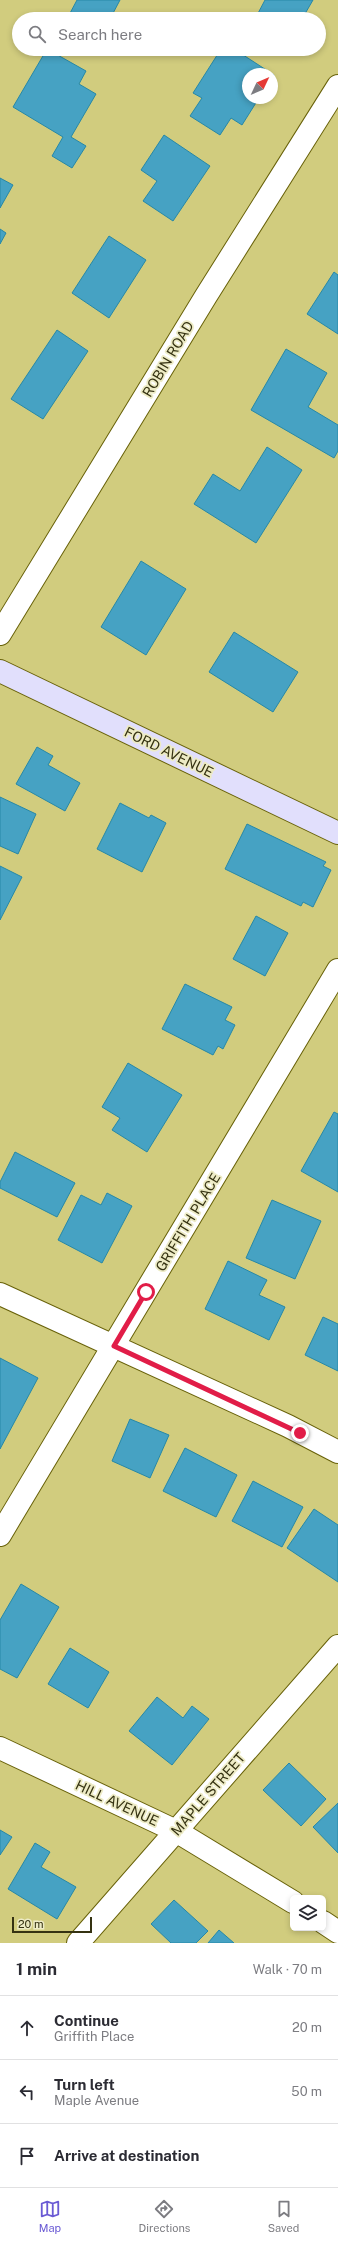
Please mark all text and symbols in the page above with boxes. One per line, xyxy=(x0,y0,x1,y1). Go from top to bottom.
search box xyxy=(12,12,326,56)
icon: search xyxy=(26,23,48,45)
text: Search here xyxy=(58,26,142,43)
north arrow xyxy=(242,68,278,104)
street label: ROBIN ROAD xyxy=(139,318,197,400)
street label: FORD AVENUE xyxy=(122,724,216,780)
street label: GRIFFITH PLACE xyxy=(152,1170,224,1274)
route start xyxy=(137,1283,155,1301)
route end xyxy=(291,1424,309,1442)
street label: MAPLE STREET xyxy=(168,1749,248,1839)
street label: HILL AVENUE xyxy=(73,1777,161,1829)
map controls xyxy=(290,1895,326,1931)
button: layers xyxy=(290,1895,326,1931)
scale bar xyxy=(12,1915,92,1934)
text: 20 m xyxy=(18,1918,43,1930)
text: 1 min xyxy=(16,1959,57,1979)
text: Walk · 70 m xyxy=(253,1962,322,1977)
text: Continue xyxy=(54,2012,119,2029)
icon: ahead xyxy=(16,2017,38,2039)
text: 20 m xyxy=(292,2020,322,2035)
text: Griffith Place xyxy=(54,2029,134,2044)
text: Turn left xyxy=(54,2076,115,2093)
icon: left xyxy=(16,2081,38,2103)
text: 50 m xyxy=(291,2084,322,2099)
text: Maple Avenue xyxy=(54,2093,139,2108)
icon: arrive xyxy=(16,2145,38,2167)
text: Arrive at destination xyxy=(54,2147,199,2164)
tab: Map xyxy=(39,2198,61,2234)
tab: Directions xyxy=(139,2198,190,2234)
tab: Saved xyxy=(268,2198,299,2234)

